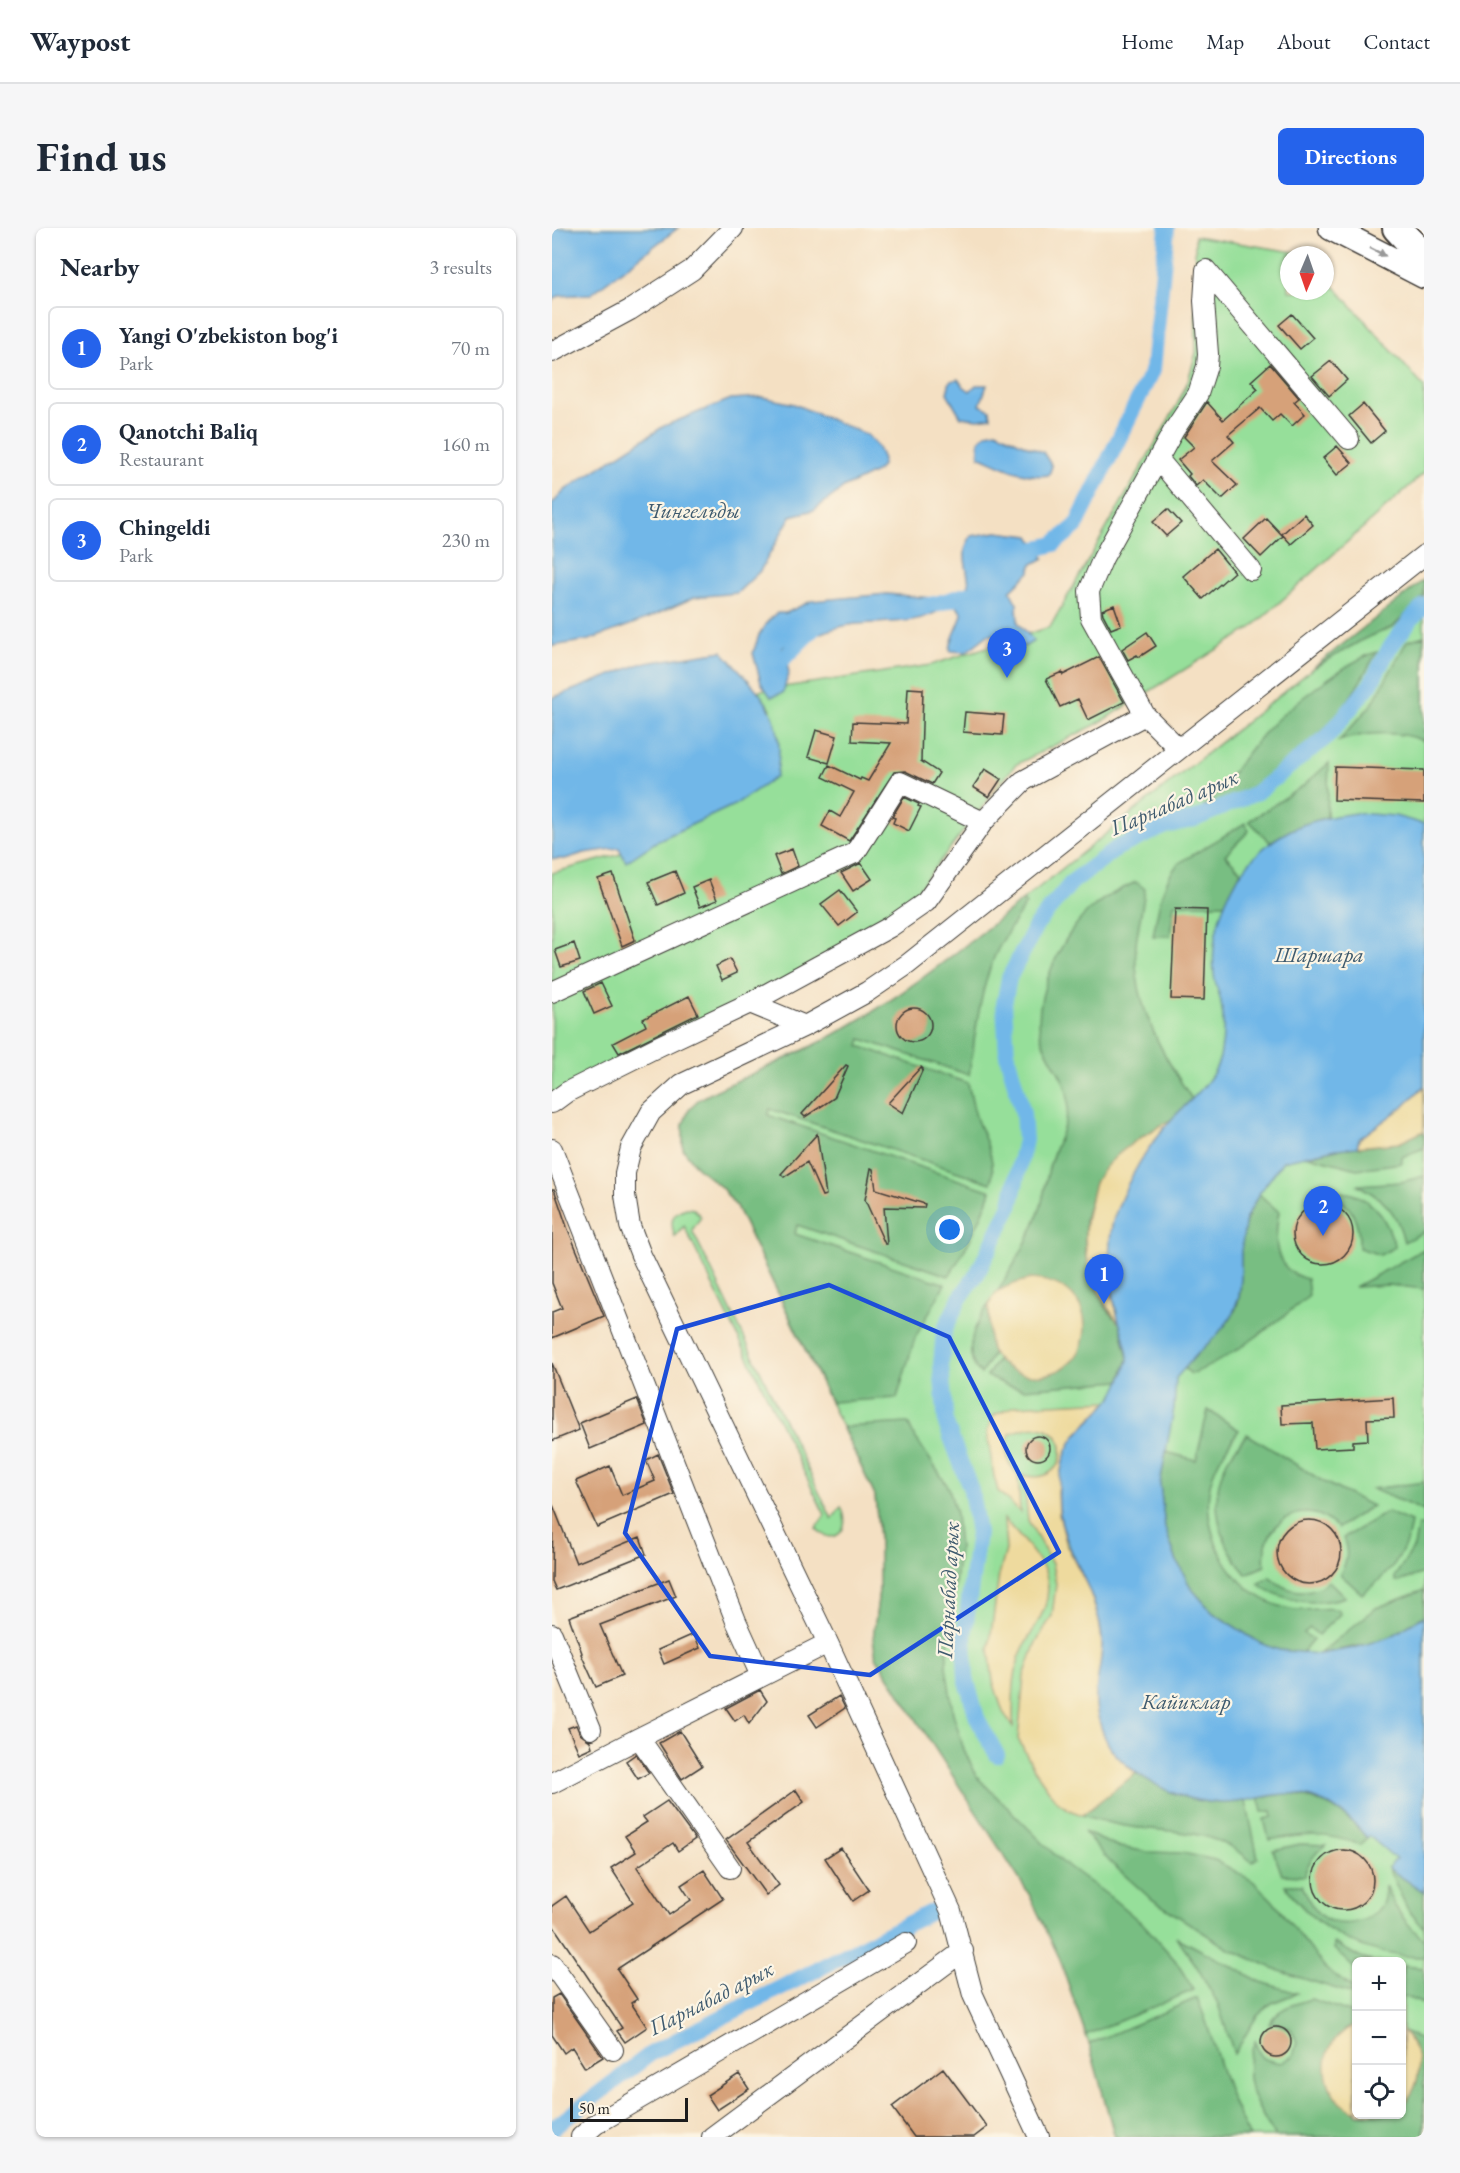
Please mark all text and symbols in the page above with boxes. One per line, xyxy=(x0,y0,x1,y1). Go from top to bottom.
text: Waypost xyxy=(30,23,131,59)
text: Home xyxy=(1121,28,1173,55)
text: Map xyxy=(1206,28,1244,55)
text: About xyxy=(1277,28,1330,55)
text: Contact xyxy=(1363,28,1430,55)
button: Directions xyxy=(1278,128,1424,185)
text: Find us xyxy=(36,129,167,184)
north arrow xyxy=(1280,246,1334,300)
one-way arrow xyxy=(1369,247,1386,257)
text: Nearby xyxy=(60,250,140,284)
text: 3 results xyxy=(429,254,492,280)
text: Yangi O'zbekiston bog'i xyxy=(119,321,338,350)
text: 1 xyxy=(76,335,87,361)
text: 70 m xyxy=(451,335,490,361)
text: Park xyxy=(119,350,153,376)
text: Qanotchi Baliq xyxy=(119,417,258,446)
text: 2 xyxy=(76,431,87,457)
text: 160 m xyxy=(442,431,490,457)
text: Restaurant xyxy=(119,446,204,472)
water label: Чингельды xyxy=(646,496,740,525)
text: Chingeldi xyxy=(119,513,210,542)
text: 3 xyxy=(76,527,87,553)
text: 230 m xyxy=(442,527,490,553)
text: Park xyxy=(119,542,153,568)
pin: 3 xyxy=(988,628,1026,678)
water label: Парнабад арык xyxy=(1104,762,1243,842)
water label: Шаршара xyxy=(1273,940,1364,969)
pin: 2 xyxy=(1304,1186,1342,1236)
your location xyxy=(935,1215,964,1244)
pin: 1 xyxy=(1084,1254,1124,1304)
water label: Парнабад арык xyxy=(930,1520,966,1660)
water label: Кайиклар xyxy=(1141,1687,1231,1716)
water label: Парнабад арык xyxy=(643,1954,779,2042)
map controls xyxy=(1352,1957,1406,2119)
button: + xyxy=(1352,1957,1406,2011)
button: − xyxy=(1352,2011,1406,2065)
button: locate xyxy=(1352,2065,1406,2119)
scale bar xyxy=(570,2095,688,2122)
text: 50 m xyxy=(579,2098,610,2119)

